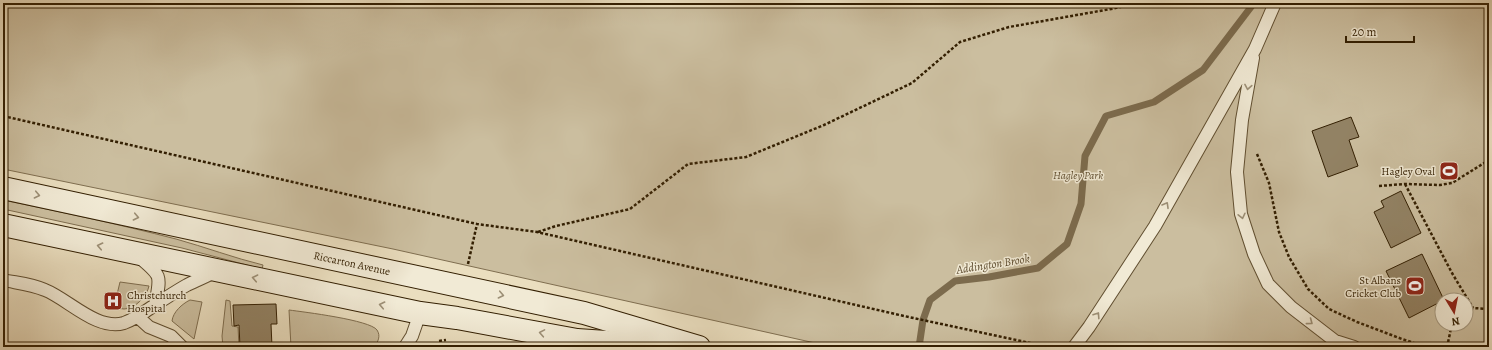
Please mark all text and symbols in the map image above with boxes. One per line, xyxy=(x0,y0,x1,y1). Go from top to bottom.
scale bar xyxy=(1346,18,1414,44)
text: 20 m xyxy=(1352,24,1376,40)
one-way arrow xyxy=(1244,84,1253,90)
sports icon: Hagley Oval xyxy=(1438,160,1460,182)
place label: Hagley Oval xyxy=(1381,164,1435,179)
park label: Hagley Park xyxy=(1053,168,1103,183)
one-way arrow xyxy=(34,191,40,199)
one-way arrow xyxy=(1162,202,1169,209)
one-way arrow xyxy=(133,212,139,220)
one-way arrow xyxy=(1237,212,1246,219)
one-way arrow xyxy=(97,242,103,250)
street label: Riccarton Avenue xyxy=(312,248,392,279)
water label: Addington Brook xyxy=(954,250,1031,278)
place label: St Albans Cricket Club xyxy=(1345,273,1401,301)
one-way arrow xyxy=(252,275,258,283)
sports icon: St Albans Cricket Club xyxy=(1404,275,1426,297)
place label: Christchurch Hospital xyxy=(127,288,186,316)
hospital icon: Christchurch Hospital xyxy=(102,290,124,312)
one-way arrow xyxy=(498,290,504,298)
north arrow xyxy=(1434,292,1474,332)
one-way arrow xyxy=(379,302,385,310)
one-way arrow xyxy=(1092,312,1100,319)
text: N xyxy=(1450,313,1461,329)
one-way arrow xyxy=(1306,317,1313,324)
one-way arrow xyxy=(539,329,545,338)

